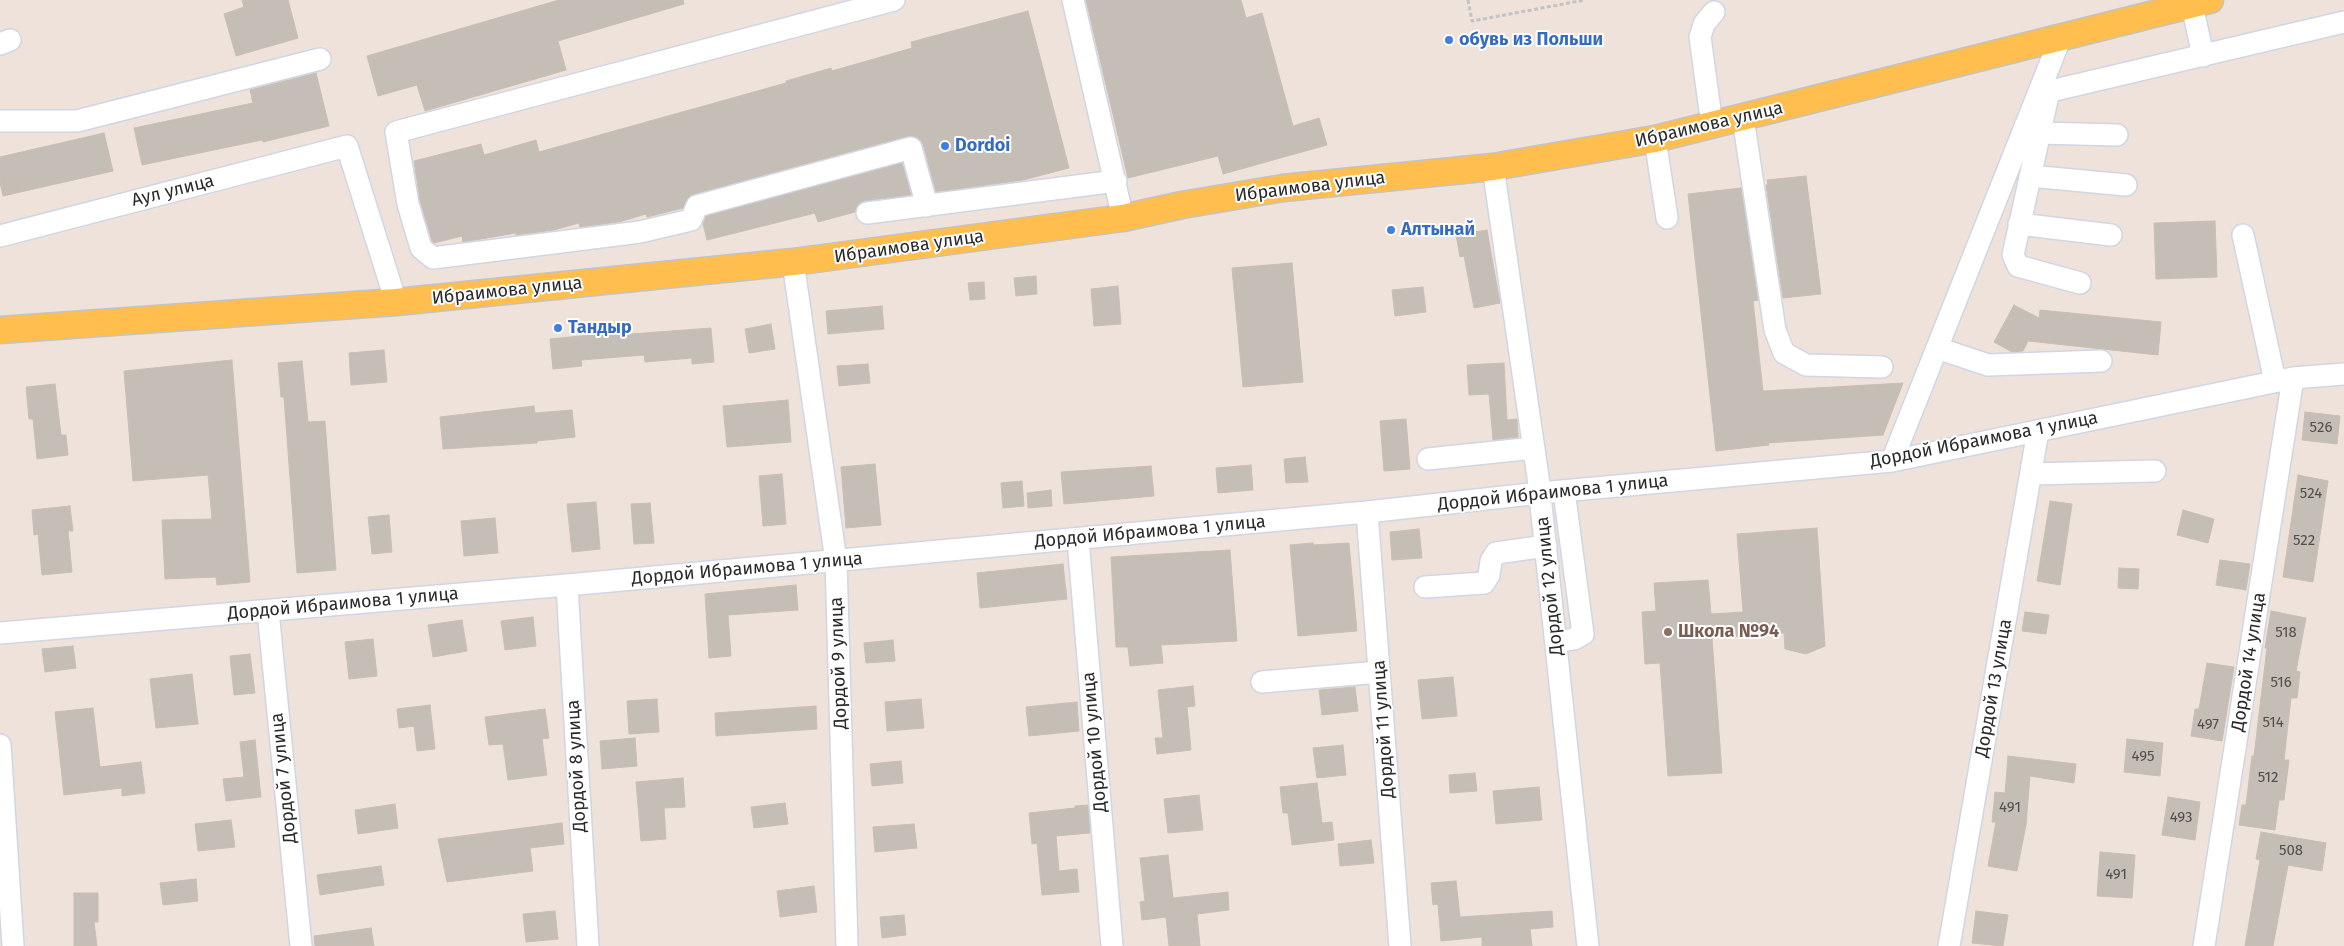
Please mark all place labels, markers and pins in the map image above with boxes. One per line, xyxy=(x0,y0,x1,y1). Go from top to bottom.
place label: обувь из Польши xyxy=(1459,29,1603,51)
marker: обувь из Польши xyxy=(1443,34,1455,46)
place label: Dordoi xyxy=(955,135,1010,157)
marker: Dordoi xyxy=(939,140,951,152)
place label: Алтынай xyxy=(1401,219,1475,241)
marker: Алтынай xyxy=(1385,224,1397,236)
place label: Тандыр xyxy=(568,317,632,339)
marker: Тандыр xyxy=(552,322,564,334)
place label: Школа №94 xyxy=(1678,621,1779,643)
marker: Школа №94 xyxy=(1662,626,1674,638)

